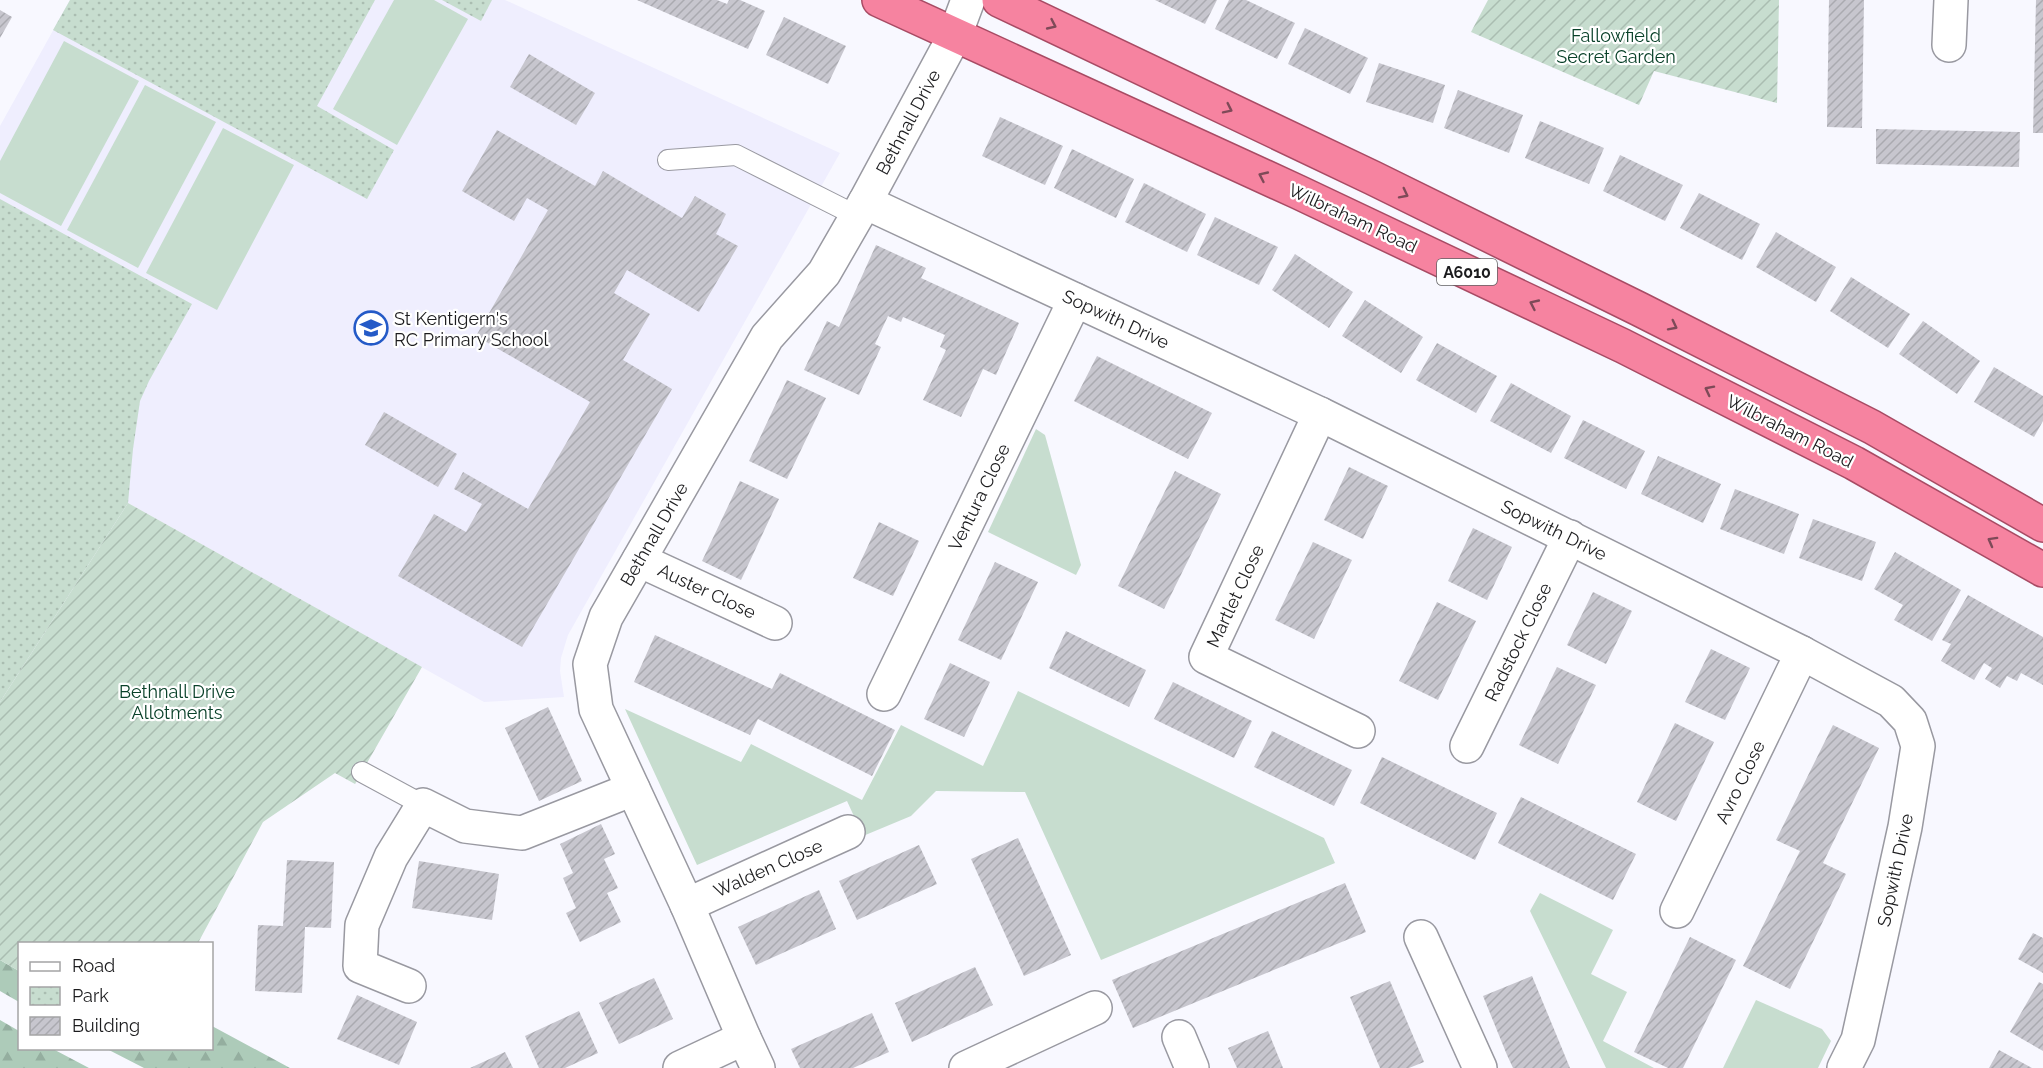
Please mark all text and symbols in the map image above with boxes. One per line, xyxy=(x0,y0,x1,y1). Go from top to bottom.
one-way arrow xyxy=(1045,18,1056,30)
park label: Fallowfield Secret Garden xyxy=(1556,25,1676,67)
street label: Bethnall Drive xyxy=(871,65,945,178)
one-way arrow xyxy=(1221,102,1232,113)
one-way arrow xyxy=(1258,171,1269,183)
street label: Wilbraham Road xyxy=(1285,179,1421,257)
one-way arrow xyxy=(1397,186,1408,198)
road number: A6010 xyxy=(1437,259,1497,285)
street label: Sopwith Drive xyxy=(1059,285,1173,353)
one-way arrow xyxy=(1529,300,1540,312)
place label: St Kentigern's RC Primary School xyxy=(394,308,548,350)
school or university icon: St Kentigern's RC Primary School xyxy=(353,310,389,346)
one-way arrow xyxy=(1666,319,1677,330)
one-way arrow xyxy=(1705,386,1715,397)
street label: Wilbraham Road xyxy=(1723,390,1857,472)
street label: Ventura Close xyxy=(944,440,1014,554)
street label: Bethnall Drive xyxy=(616,478,692,590)
street label: Sopwith Drive xyxy=(1498,495,1611,565)
one-way arrow xyxy=(1988,537,1998,548)
street label: Martlet Close xyxy=(1202,541,1268,651)
street label: Auster Close xyxy=(655,559,760,623)
street label: Radstock Close xyxy=(1480,579,1556,705)
park label: Bethnall Drive Allotments xyxy=(119,681,235,723)
street label: Avro Close xyxy=(1711,737,1769,827)
street label: Sopwith Drive xyxy=(1873,811,1917,928)
street label: Walden Close xyxy=(710,835,826,901)
legend xyxy=(18,942,213,1050)
text: Road xyxy=(72,955,115,976)
text: Park xyxy=(72,985,109,1006)
text: Building xyxy=(72,1015,140,1036)

